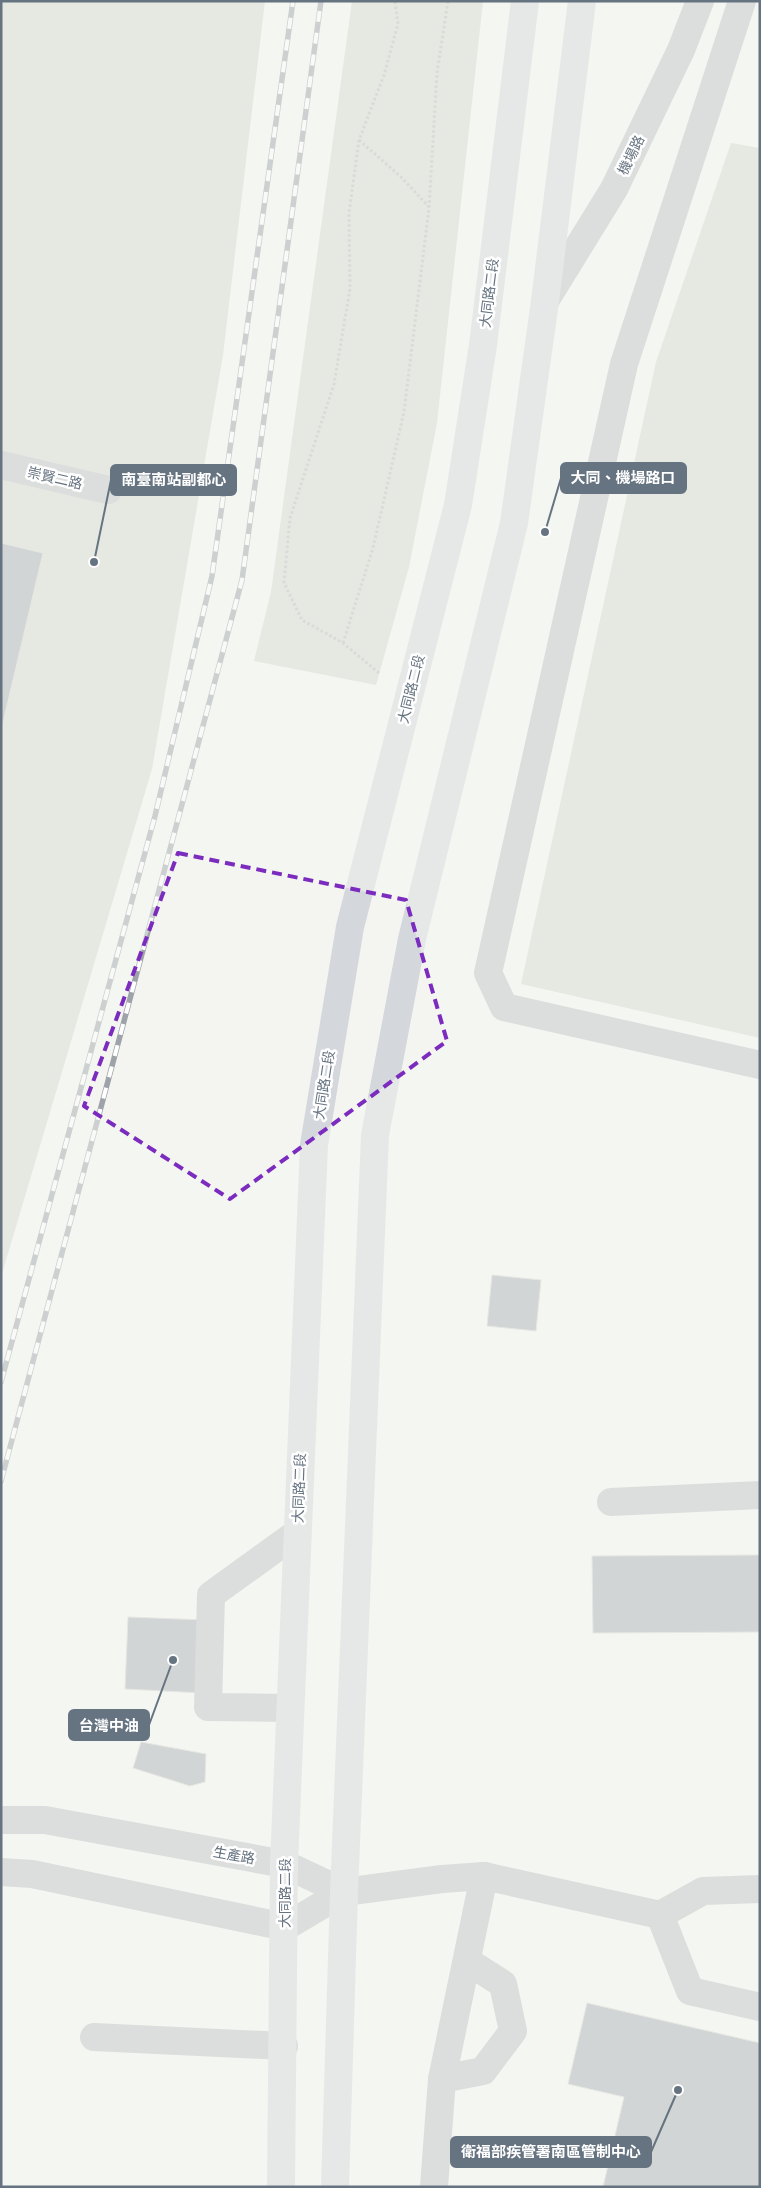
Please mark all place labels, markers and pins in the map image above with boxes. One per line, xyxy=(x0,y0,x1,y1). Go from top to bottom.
callout: 大同、機場路口 xyxy=(561,463,686,493)
callout: 南臺南站副都心 xyxy=(111,465,236,495)
callout: 台灣中油 xyxy=(69,1710,149,1740)
callout: 衛福部疾管署南區管制中心 xyxy=(451,2137,651,2167)

